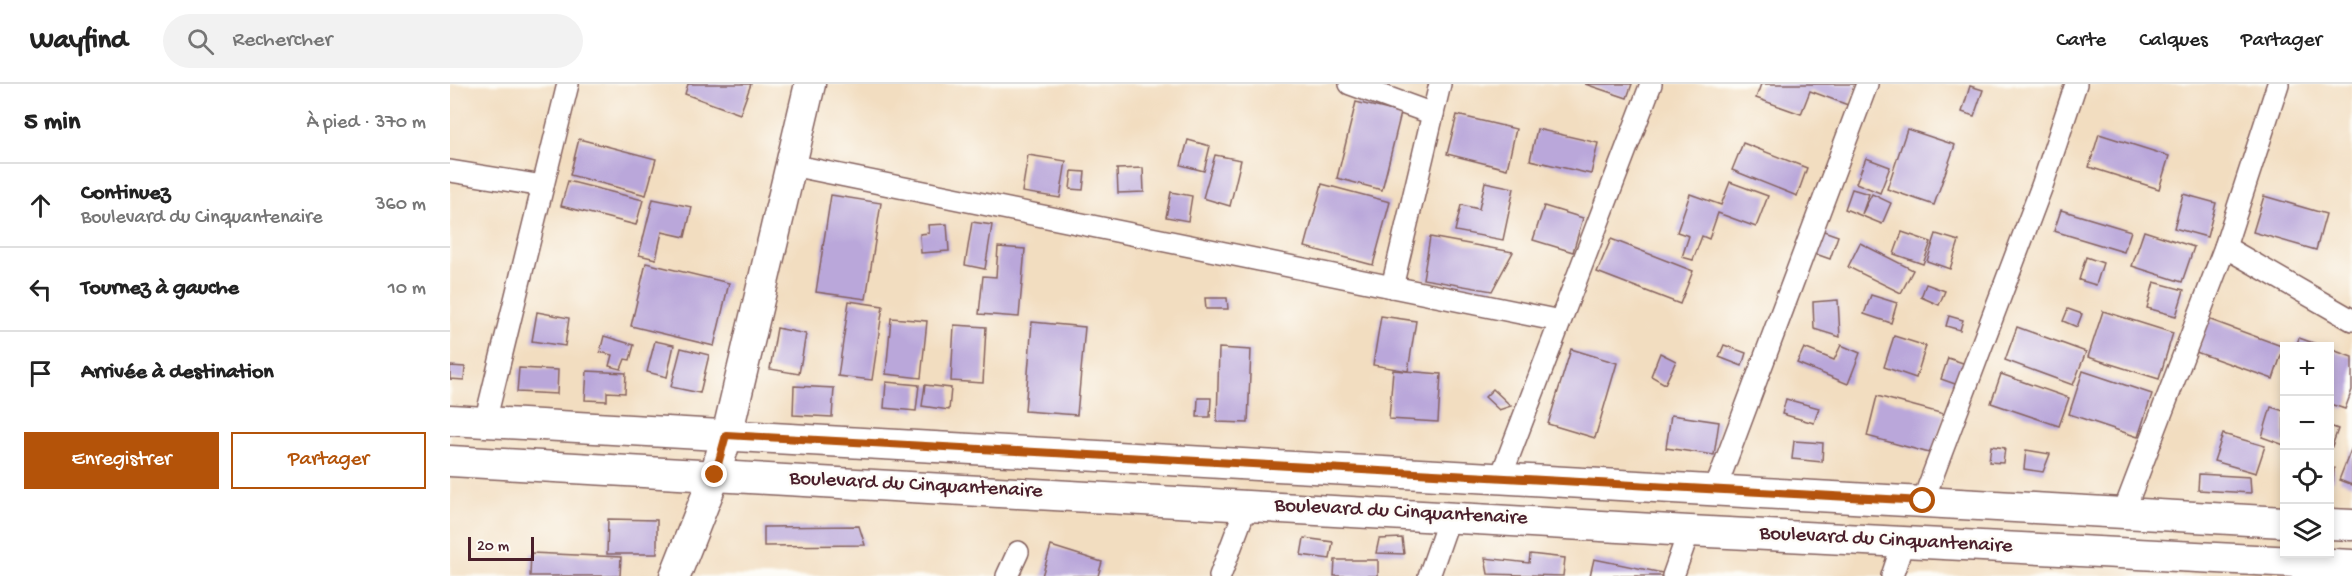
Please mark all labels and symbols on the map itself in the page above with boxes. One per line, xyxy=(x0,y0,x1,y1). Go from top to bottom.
route end xyxy=(701,461,727,487)
street label: Boulevard du Cinquantenaire xyxy=(788,467,1044,505)
route start xyxy=(1909,487,1935,513)
street label: Boulevard du Cinquantenaire xyxy=(1273,494,1529,532)
street label: Boulevard du Cinquantenaire xyxy=(1758,522,2014,560)
scale bar xyxy=(468,534,534,562)

